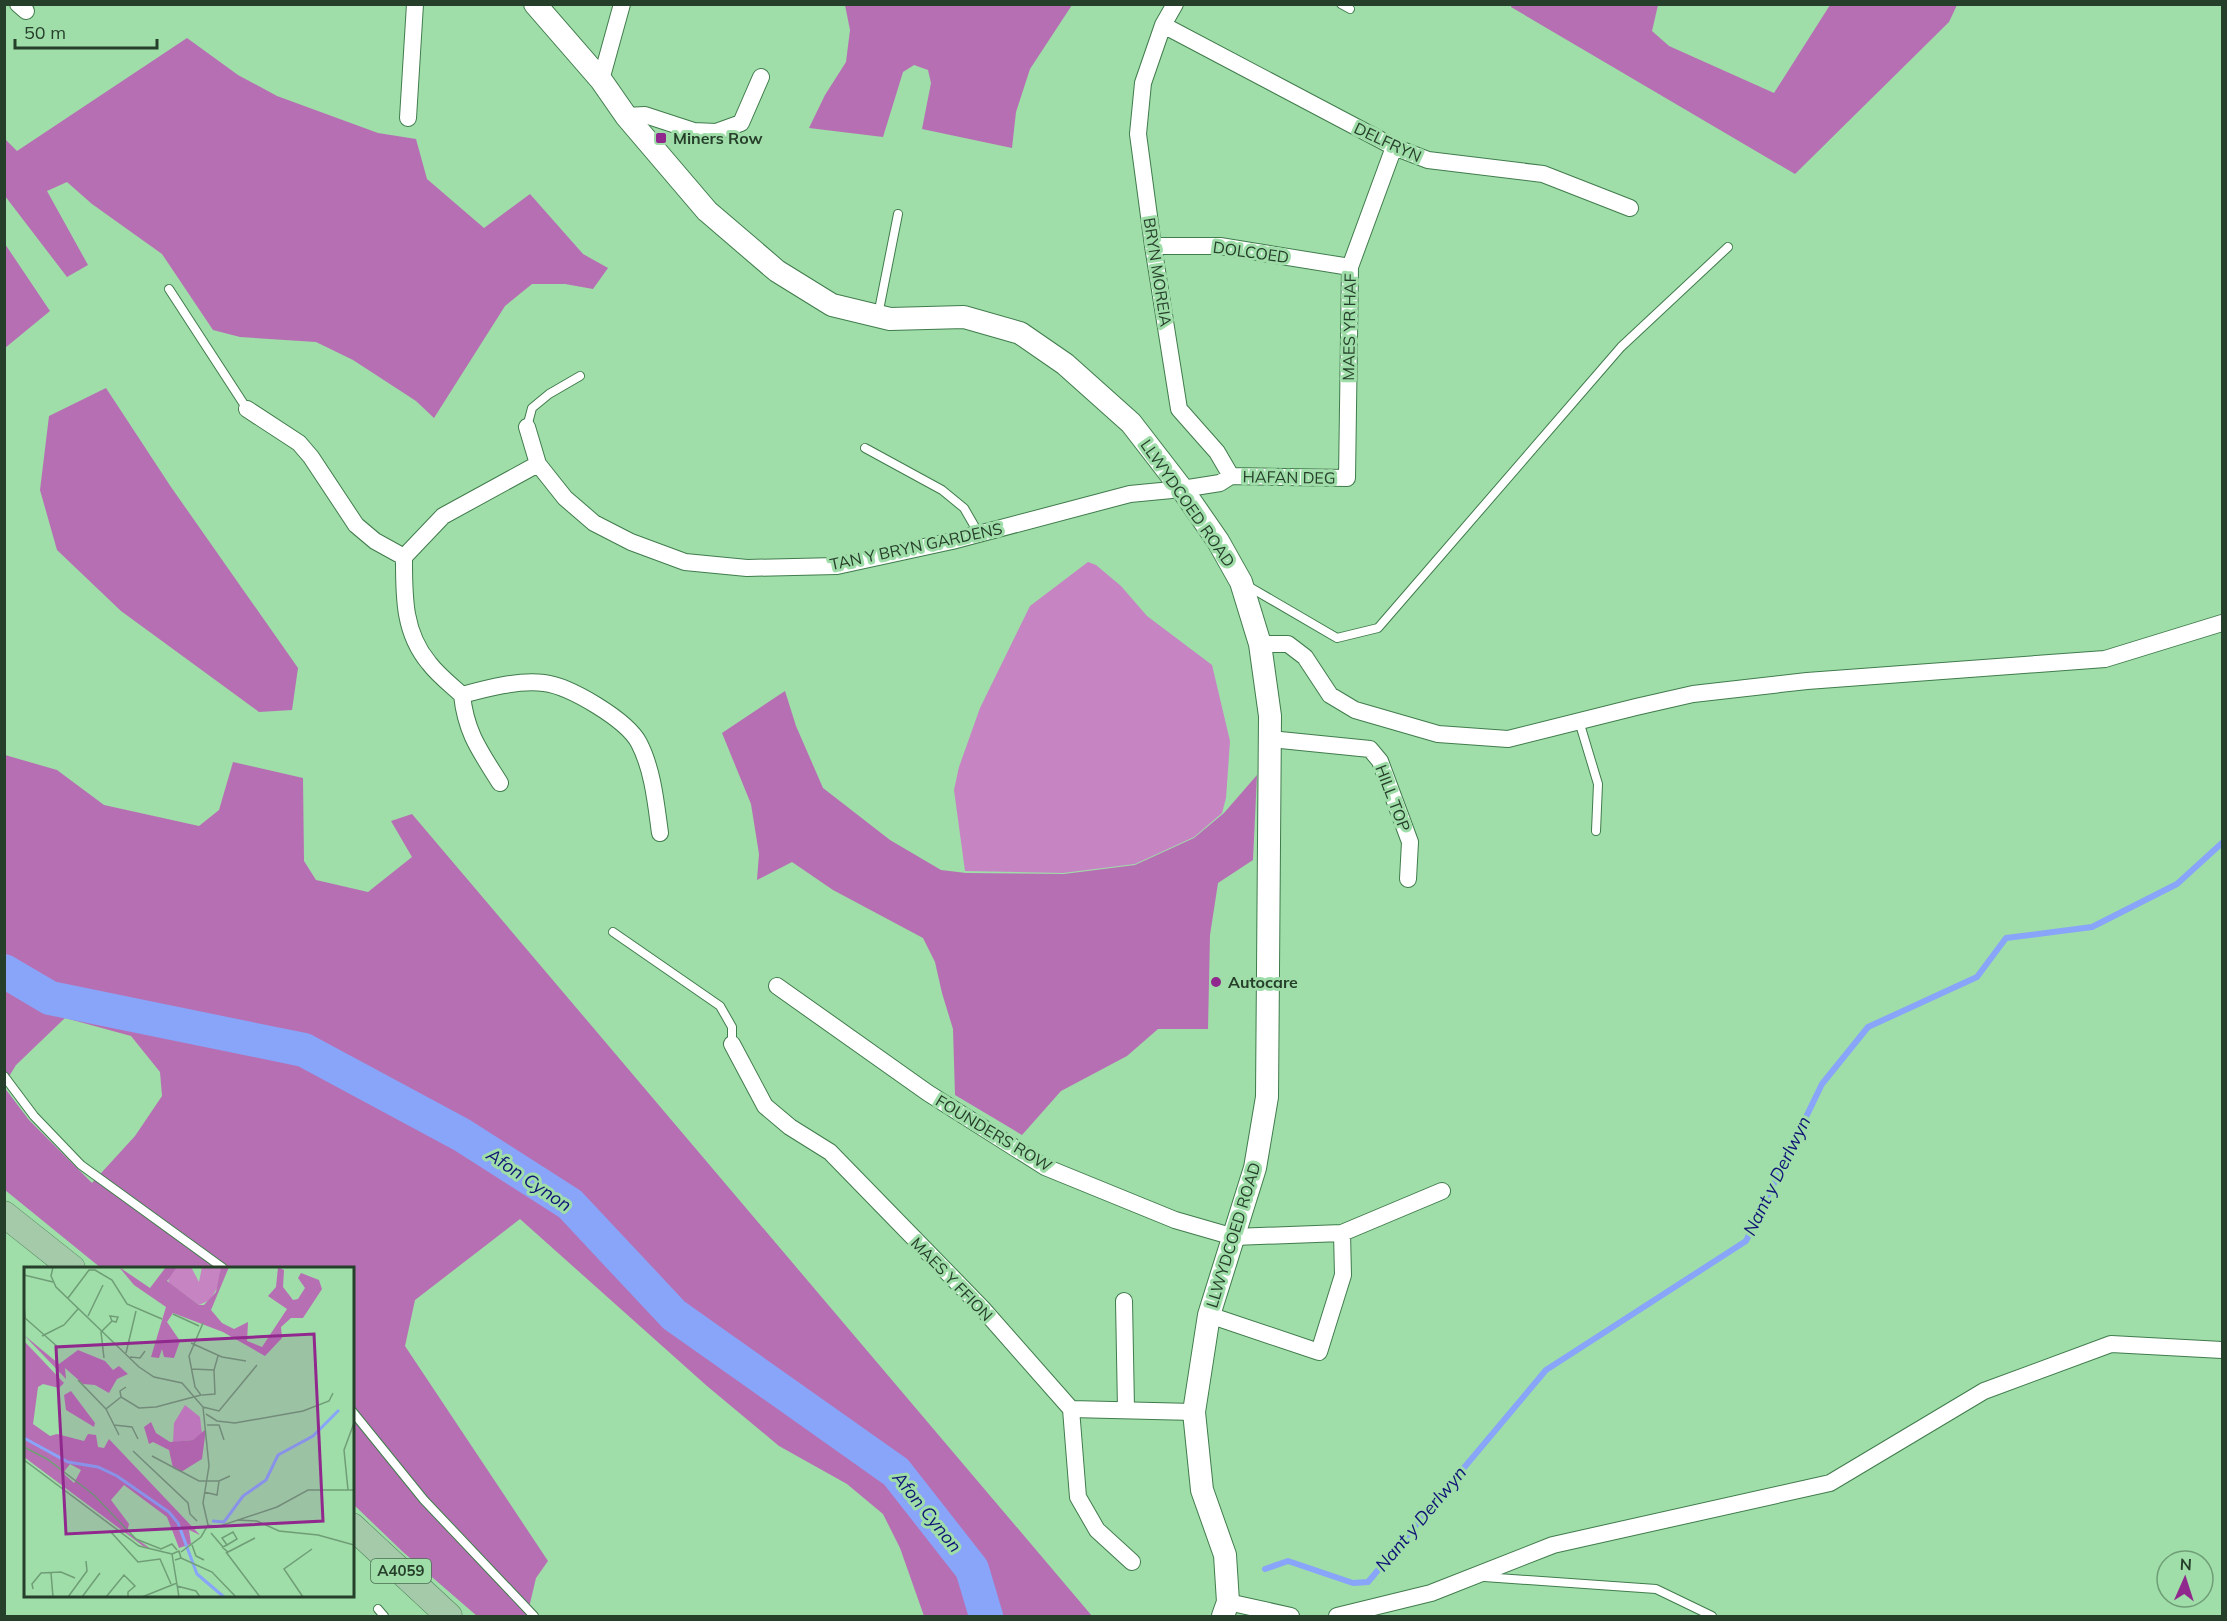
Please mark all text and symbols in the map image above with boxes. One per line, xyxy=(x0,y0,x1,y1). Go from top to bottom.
scale bar xyxy=(15,12,158,50)
text: 50 m xyxy=(24,21,66,44)
street label: DELFRYN xyxy=(1351,118,1425,166)
place label: Miners Row xyxy=(673,128,763,148)
marker: Miners Row xyxy=(654,131,668,145)
street label: BRYN MOREIA xyxy=(1139,216,1177,328)
street label: DOLCOED xyxy=(1212,237,1290,267)
street label: MAES YR HAF xyxy=(1338,273,1360,381)
street label: LLWYDCOED ROAD xyxy=(1136,435,1240,571)
street label: HAFAN DEG xyxy=(1242,466,1336,488)
street label: TAN Y BRYN GARDENS xyxy=(828,518,1004,574)
street label: HILL TOP xyxy=(1371,762,1415,834)
place label: Autocare xyxy=(1228,972,1298,992)
marker: Autocare xyxy=(1209,975,1223,989)
street label: FOUNDERS ROW xyxy=(932,1090,1056,1176)
water label: Nant y Derlwyn xyxy=(1738,1112,1815,1239)
water label: Afon Cynon xyxy=(482,1142,576,1216)
street label: LLWYDCOED ROAD xyxy=(1201,1160,1265,1310)
street label: MAES Y FFION xyxy=(907,1233,997,1325)
inset map xyxy=(24,1267,354,1597)
water label: Nant y Derlwyn xyxy=(1370,1461,1471,1576)
water label: Afon Cynon xyxy=(887,1466,967,1557)
north arrow xyxy=(2155,1549,2215,1609)
text: N xyxy=(2179,1554,2192,1574)
road number: A4059 xyxy=(371,1559,431,1583)

